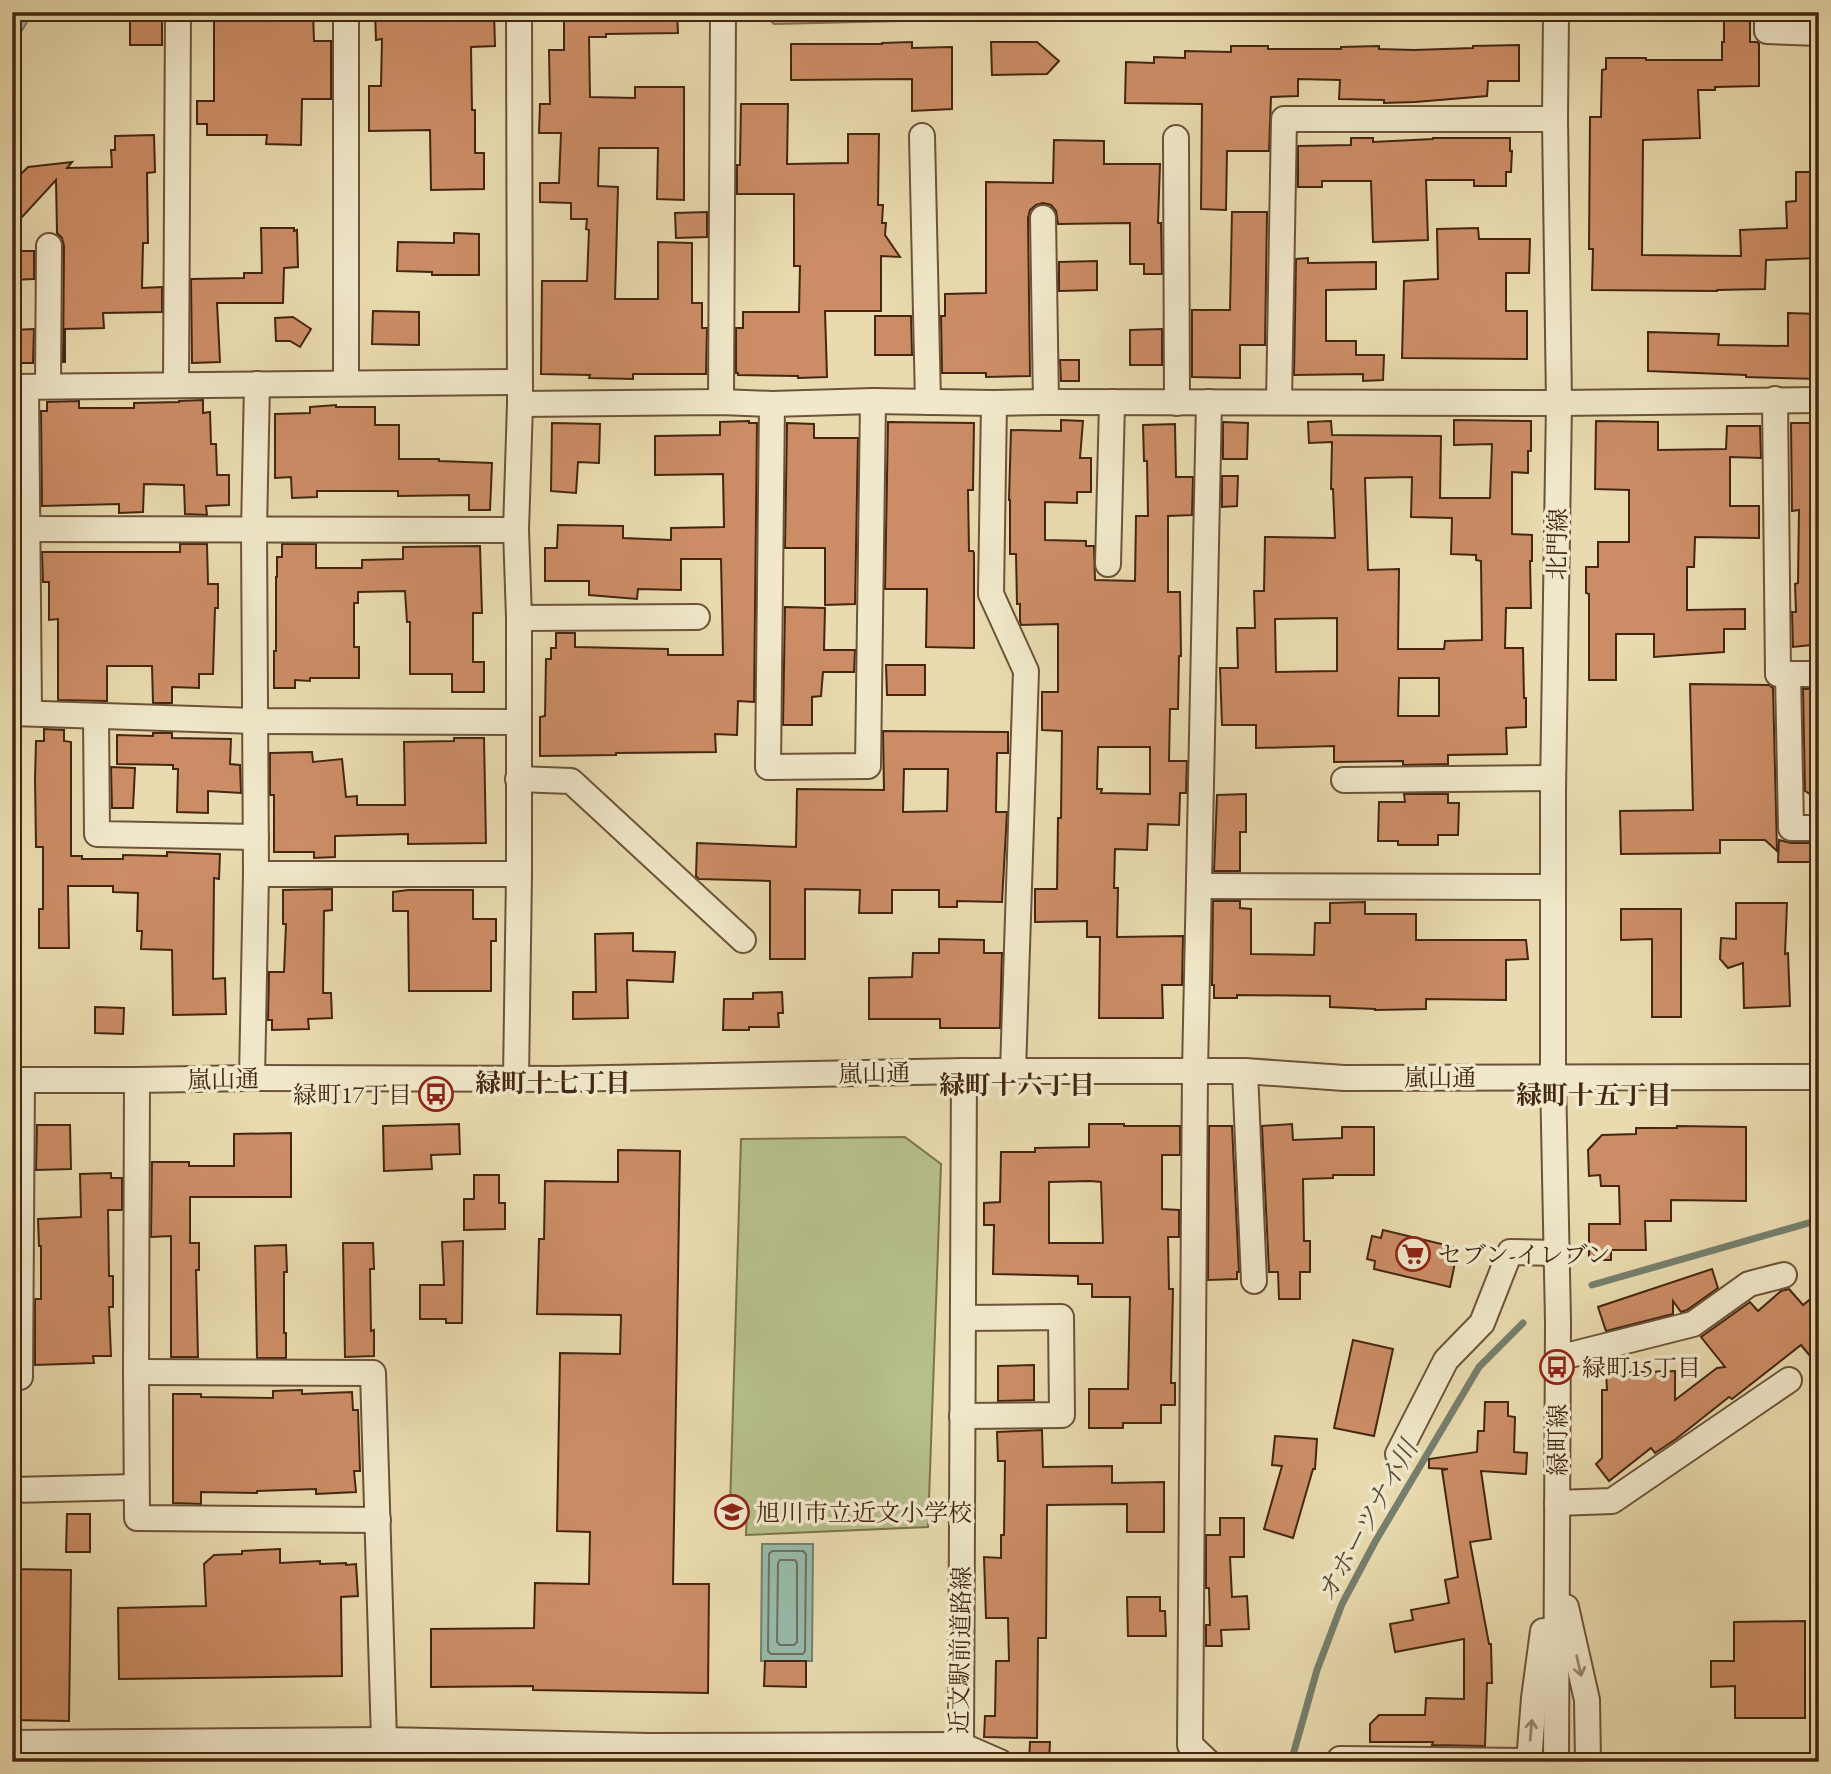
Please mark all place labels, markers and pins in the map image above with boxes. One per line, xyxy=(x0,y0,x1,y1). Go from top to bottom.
bus stop icon: 緑町17丁目 xyxy=(417,1075,455,1113)
place label: 緑町17丁目 xyxy=(293,1079,412,1110)
supermarket icon: セブン-イレブン xyxy=(1394,1235,1432,1273)
place label: セブン-イレブン xyxy=(1438,1239,1611,1270)
bus stop icon: 緑町15丁目 xyxy=(1538,1348,1576,1386)
place label: 緑町15丁目 xyxy=(1582,1352,1701,1383)
school or university icon: 旭川市立近文小学校 xyxy=(713,1493,751,1531)
place label: 旭川市立近文小学校 xyxy=(756,1497,972,1528)

